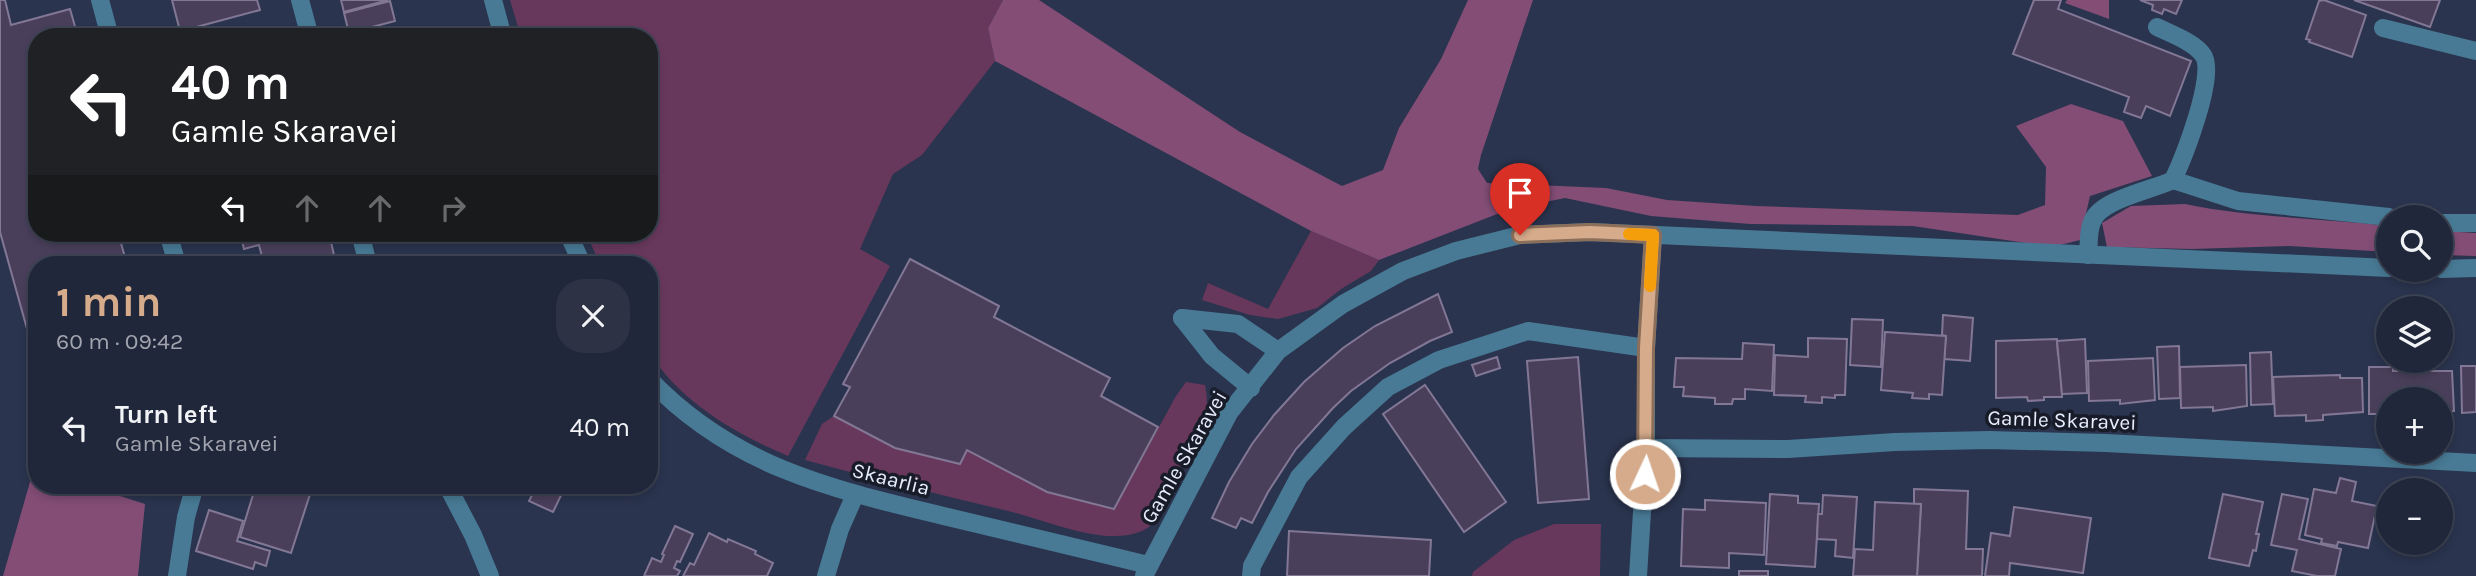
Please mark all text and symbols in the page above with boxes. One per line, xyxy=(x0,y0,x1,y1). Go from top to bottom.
text: 40 m xyxy=(171,54,290,111)
icon: left xyxy=(56,56,147,147)
text: Gamle Skaravei xyxy=(171,113,398,150)
pin xyxy=(1490,163,1550,235)
icon: arrive xyxy=(1501,174,1539,212)
icon: left xyxy=(215,189,253,227)
icon: ahead xyxy=(288,189,326,227)
icon: ahead xyxy=(361,189,399,227)
icon: right xyxy=(434,189,472,227)
map controls xyxy=(2376,205,2453,555)
button: search xyxy=(2376,205,2453,282)
text: 1 min xyxy=(56,277,161,327)
button: close xyxy=(556,279,630,353)
button: layers xyxy=(2376,296,2453,373)
text: 60 m · 09:42 xyxy=(56,328,183,355)
street label: Gamle Skaravei xyxy=(1136,386,1232,528)
button: + xyxy=(2376,387,2453,464)
text: Turn left xyxy=(115,399,217,430)
street label: Gamle Skaravei xyxy=(1987,405,2137,435)
icon: left xyxy=(56,409,94,447)
text: 40 m xyxy=(570,412,630,443)
text: Gamle Skaravei xyxy=(115,430,278,457)
position arrow xyxy=(1608,437,1682,511)
street label: Skaarlia xyxy=(850,458,932,500)
button: − xyxy=(2376,478,2453,555)

